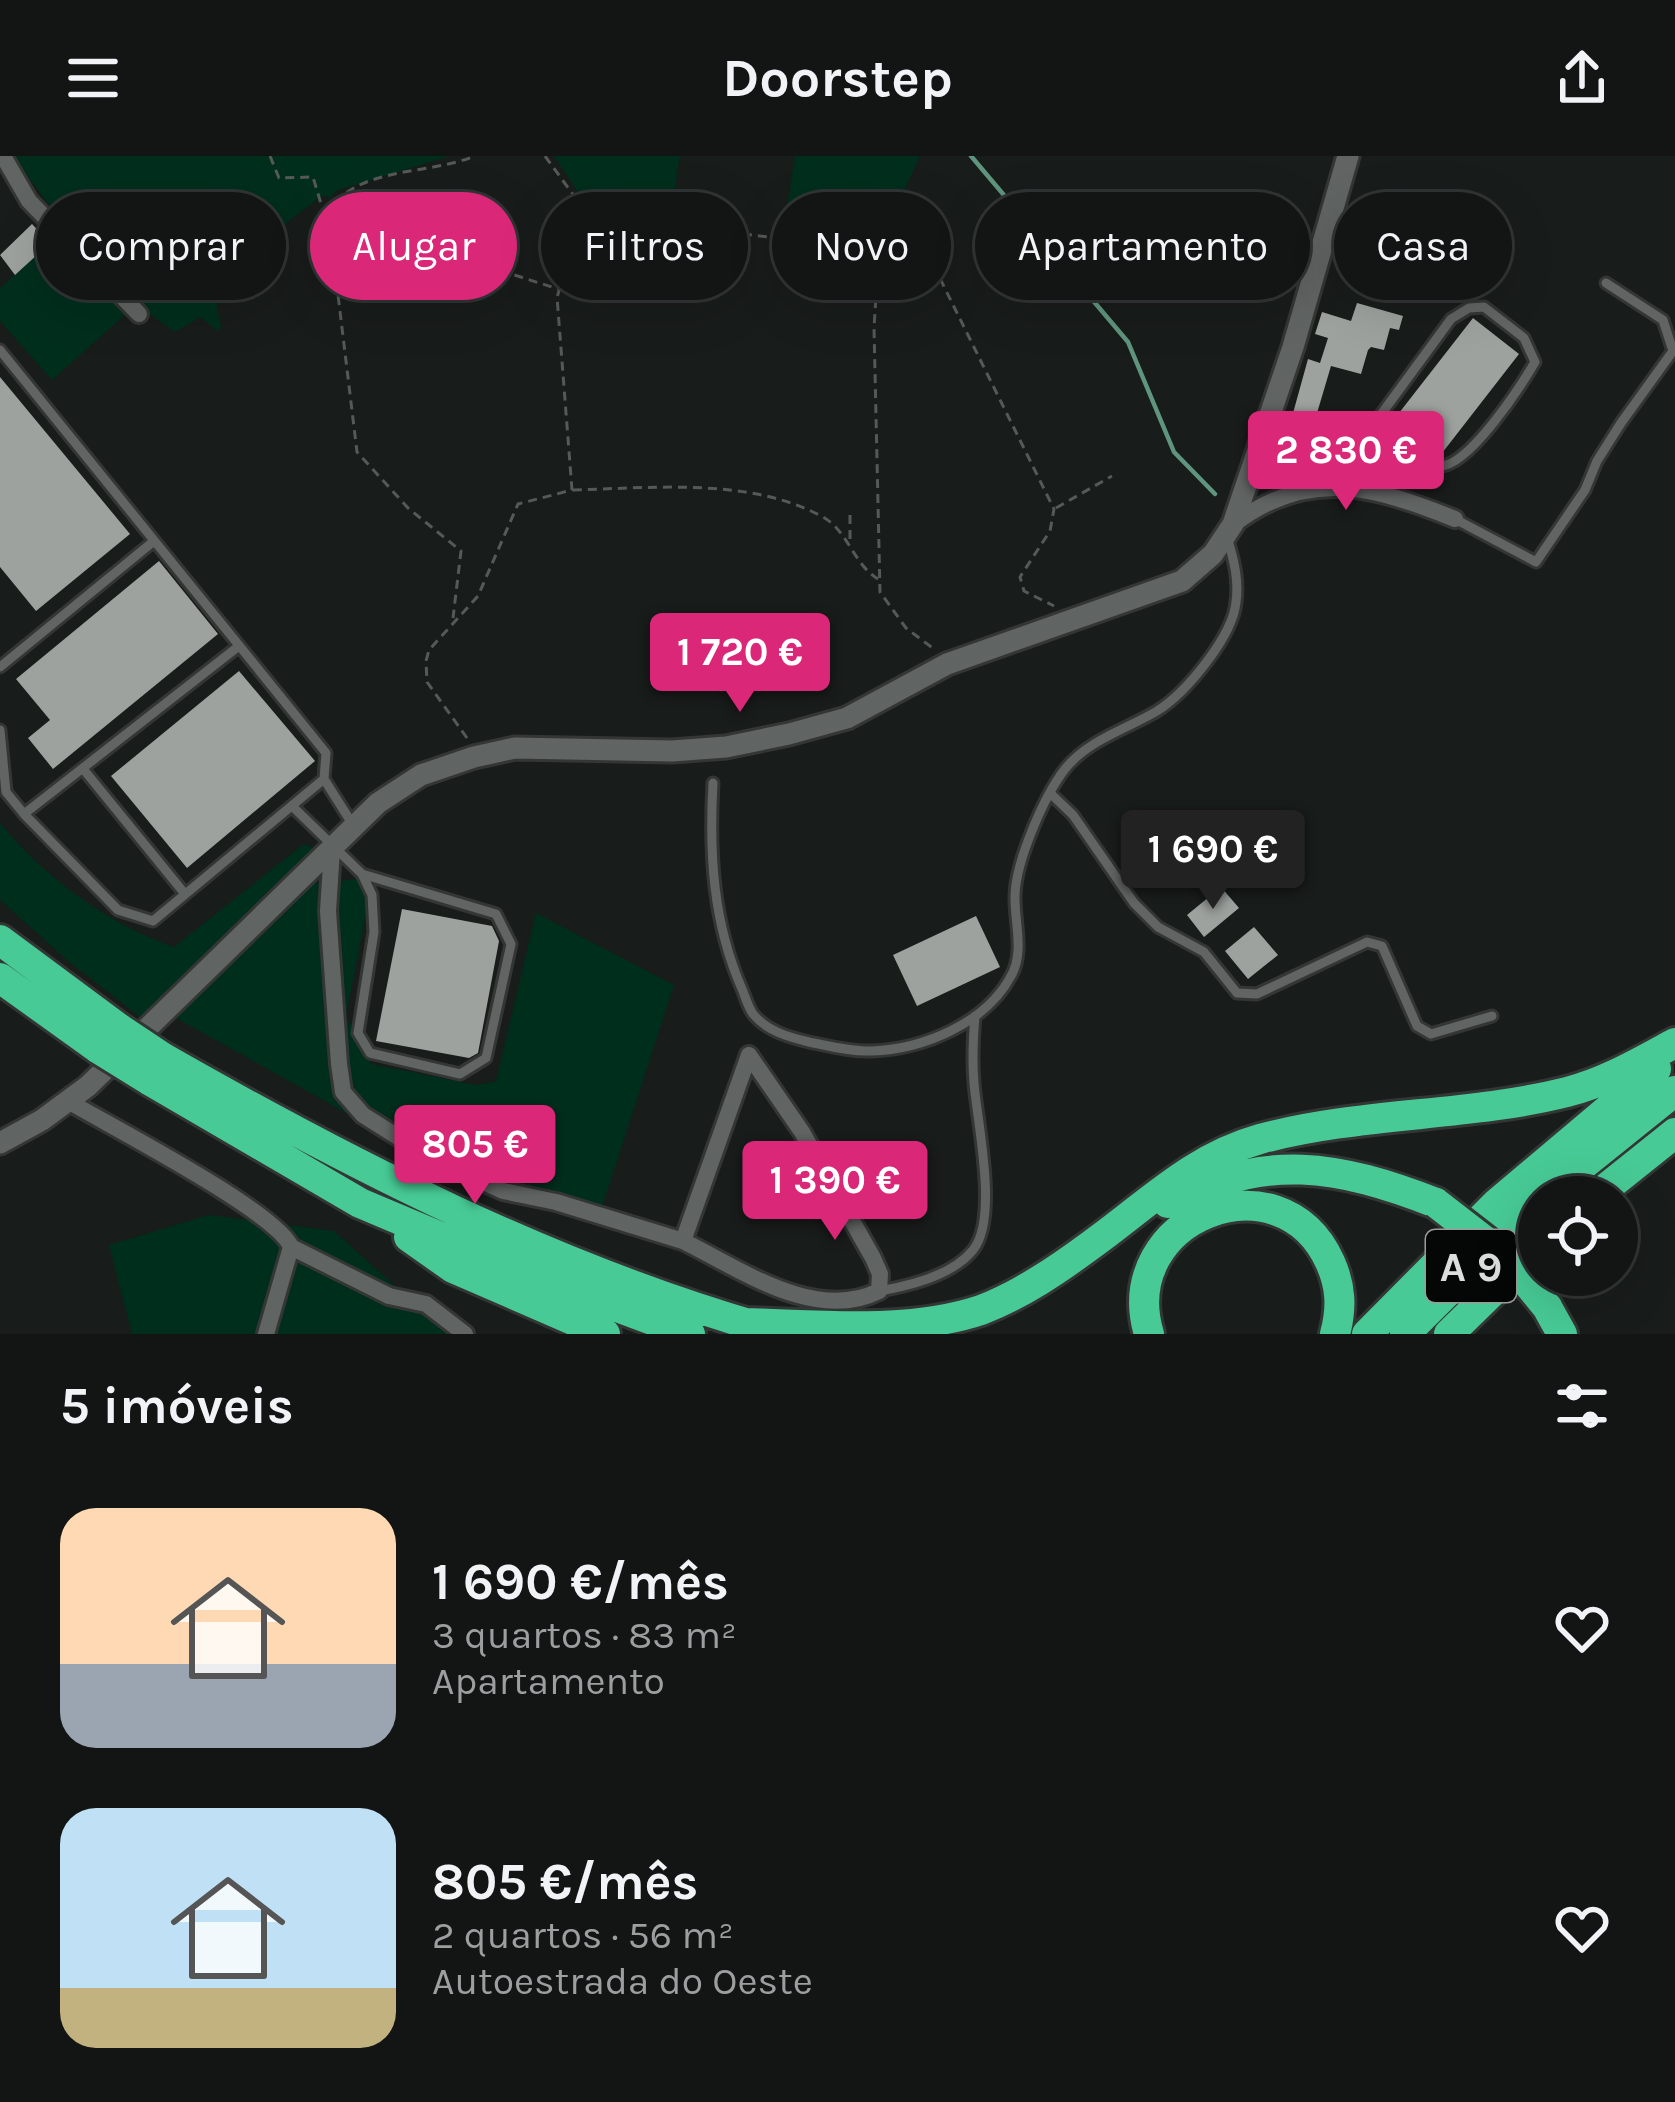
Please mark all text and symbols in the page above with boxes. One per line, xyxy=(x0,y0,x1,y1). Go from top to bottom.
icon: menu xyxy=(60,45,126,111)
icon: share xyxy=(1549,45,1615,111)
text: Doorstep xyxy=(722,46,953,110)
chip: Comprar xyxy=(36,192,286,300)
chip: Alugar xyxy=(310,192,517,300)
chip: Filtros xyxy=(541,192,748,300)
chip: Novo xyxy=(772,192,951,300)
chip: Apartamento xyxy=(975,192,1310,300)
chip: Casa xyxy=(1334,192,1512,300)
pin: 2 830 € xyxy=(1235,411,1457,513)
text: 2 830 € xyxy=(1275,427,1417,473)
pin: 1 720 € xyxy=(629,613,851,715)
text: 1 720 € xyxy=(677,629,803,675)
pin: 1 690 € xyxy=(1102,810,1324,912)
text: 1 690 € xyxy=(1148,826,1278,872)
pin: 805 € xyxy=(391,1105,559,1207)
text: 805 € xyxy=(421,1121,529,1167)
pin: 1 390 € xyxy=(724,1141,946,1243)
text: 1 390 € xyxy=(769,1157,901,1203)
map controls xyxy=(1518,1176,1638,1296)
button: locate xyxy=(1518,1176,1638,1296)
road number: A 9 xyxy=(1426,1230,1516,1302)
icon: filters xyxy=(1549,1373,1615,1439)
text: 5 imóveis xyxy=(60,1376,294,1436)
text: 1 690 €/mês xyxy=(432,1552,729,1612)
icon: home xyxy=(156,1556,300,1700)
icon: heart xyxy=(1549,1595,1615,1661)
text: 3 quartos · 83 m² xyxy=(432,1612,737,1658)
text: Apartamento xyxy=(432,1658,665,1704)
text: 805 €/mês xyxy=(432,1852,699,1912)
icon: home xyxy=(156,1856,300,2000)
icon: heart xyxy=(1549,1895,1615,1961)
text: 2 quartos · 56 m² xyxy=(432,1912,734,1958)
text: Autoestrada do Oeste xyxy=(432,1958,813,2004)

